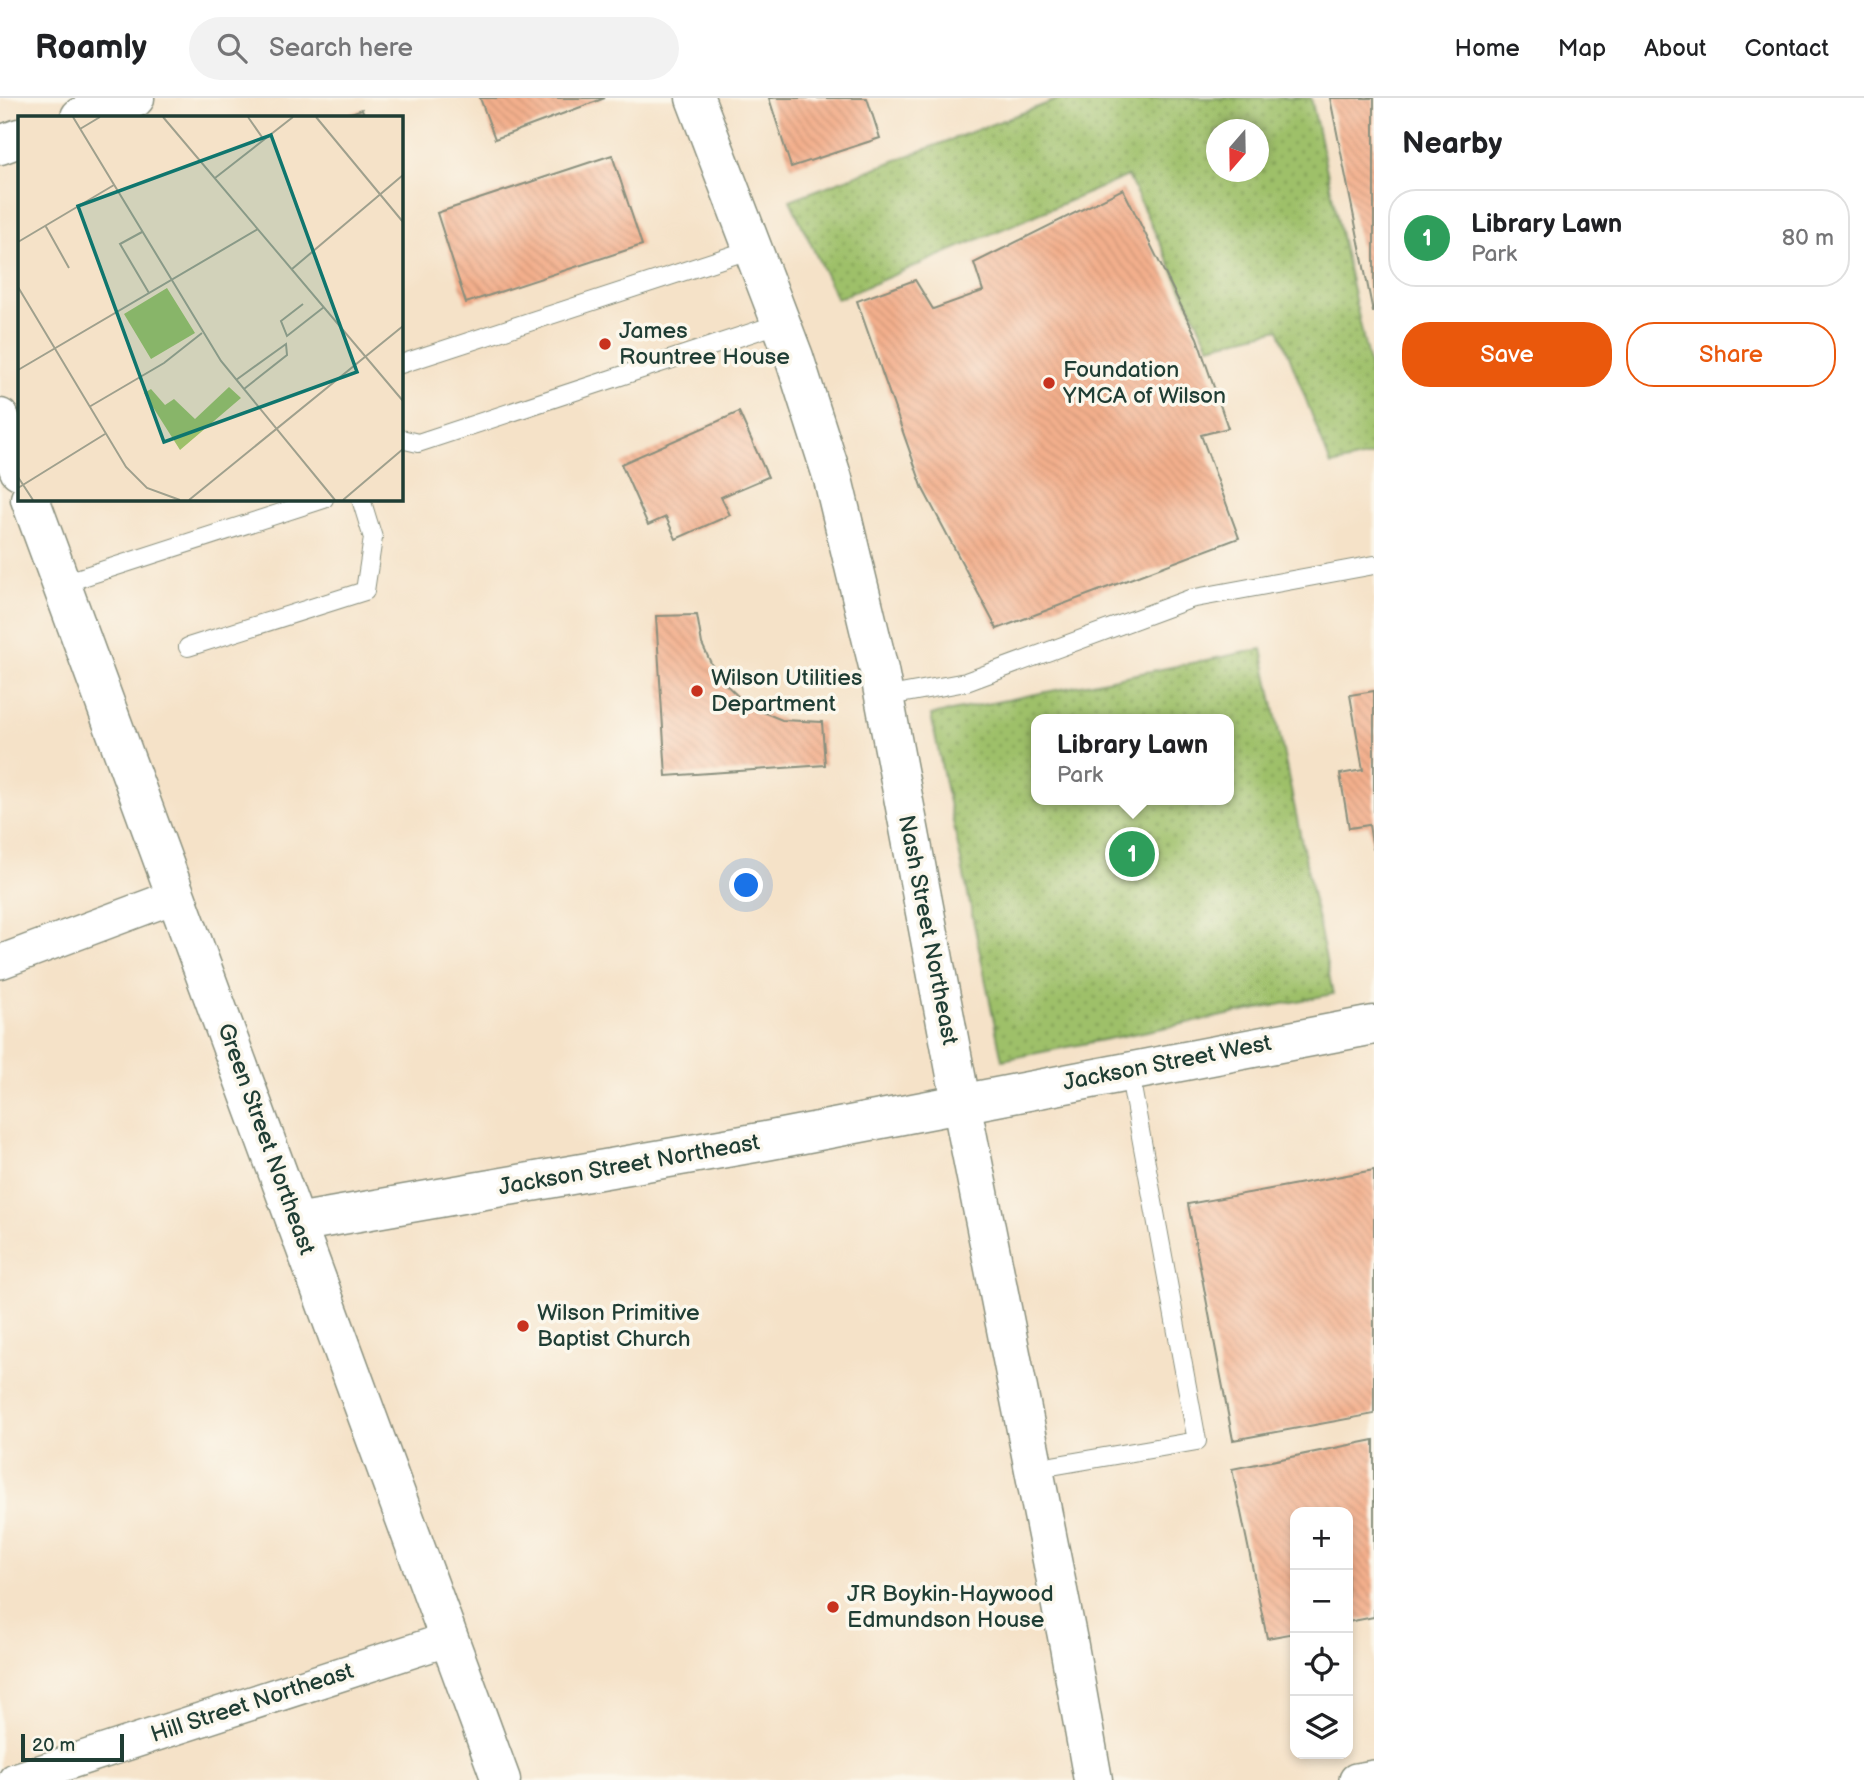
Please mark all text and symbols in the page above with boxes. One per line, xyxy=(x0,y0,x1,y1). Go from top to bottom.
search box xyxy=(189,17,679,80)
text: Roamly xyxy=(35,28,147,68)
icon: search xyxy=(213,29,251,67)
text: Search here xyxy=(269,33,413,64)
text: Home xyxy=(1455,34,1520,63)
text: Map xyxy=(1558,34,1606,63)
text: About xyxy=(1644,34,1706,63)
text: Contact xyxy=(1744,34,1829,63)
inset map xyxy=(18,116,402,500)
north arrow xyxy=(1206,119,1269,182)
text: Nearby xyxy=(1402,126,1502,162)
text: Library Lawn xyxy=(1471,209,1622,240)
text: 1 xyxy=(1422,224,1432,252)
text: 80 m xyxy=(1782,224,1834,252)
text: Park xyxy=(1471,240,1517,268)
place label: James Rountree House xyxy=(619,317,790,371)
button: Save xyxy=(1402,322,1612,387)
button: Share xyxy=(1626,322,1836,387)
marker: James Rountree House xyxy=(597,336,613,352)
place label: Foundation YMCA of Wilson xyxy=(1062,356,1226,410)
marker: Foundation YMCA of Wilson xyxy=(1041,375,1057,391)
place label: Wilson Utilities Department xyxy=(711,664,862,718)
marker: Wilson Utilities Department xyxy=(689,683,705,699)
popup xyxy=(1031,714,1234,805)
text: Library Lawn xyxy=(1057,730,1208,761)
text: Park xyxy=(1057,761,1103,789)
street label: Nash Street Northeast xyxy=(892,813,964,1047)
pin: 1 xyxy=(1109,828,1155,880)
your location xyxy=(729,868,763,902)
street label: Green Street Northeast xyxy=(211,1019,321,1259)
street label: Jackson Street West xyxy=(1061,1029,1273,1097)
street label: Jackson Street Northeast xyxy=(496,1128,762,1202)
place label: Wilson Primitive Baptist Church xyxy=(537,1299,700,1353)
marker: Wilson Primitive Baptist Church xyxy=(515,1318,531,1334)
map controls xyxy=(1290,1507,1353,1759)
button: + xyxy=(1290,1507,1353,1570)
button: − xyxy=(1290,1570,1353,1633)
place label: JR Boykin-Haywood Edmundson House xyxy=(847,1580,1054,1634)
marker: JR Boykin-Haywood Edmundson House xyxy=(825,1599,841,1615)
button: locate xyxy=(1290,1633,1353,1696)
street label: Hill Street Northeast xyxy=(147,1657,357,1749)
button: layers xyxy=(1290,1696,1353,1759)
scale bar xyxy=(21,1731,124,1763)
text: 20 m xyxy=(32,1734,75,1757)

